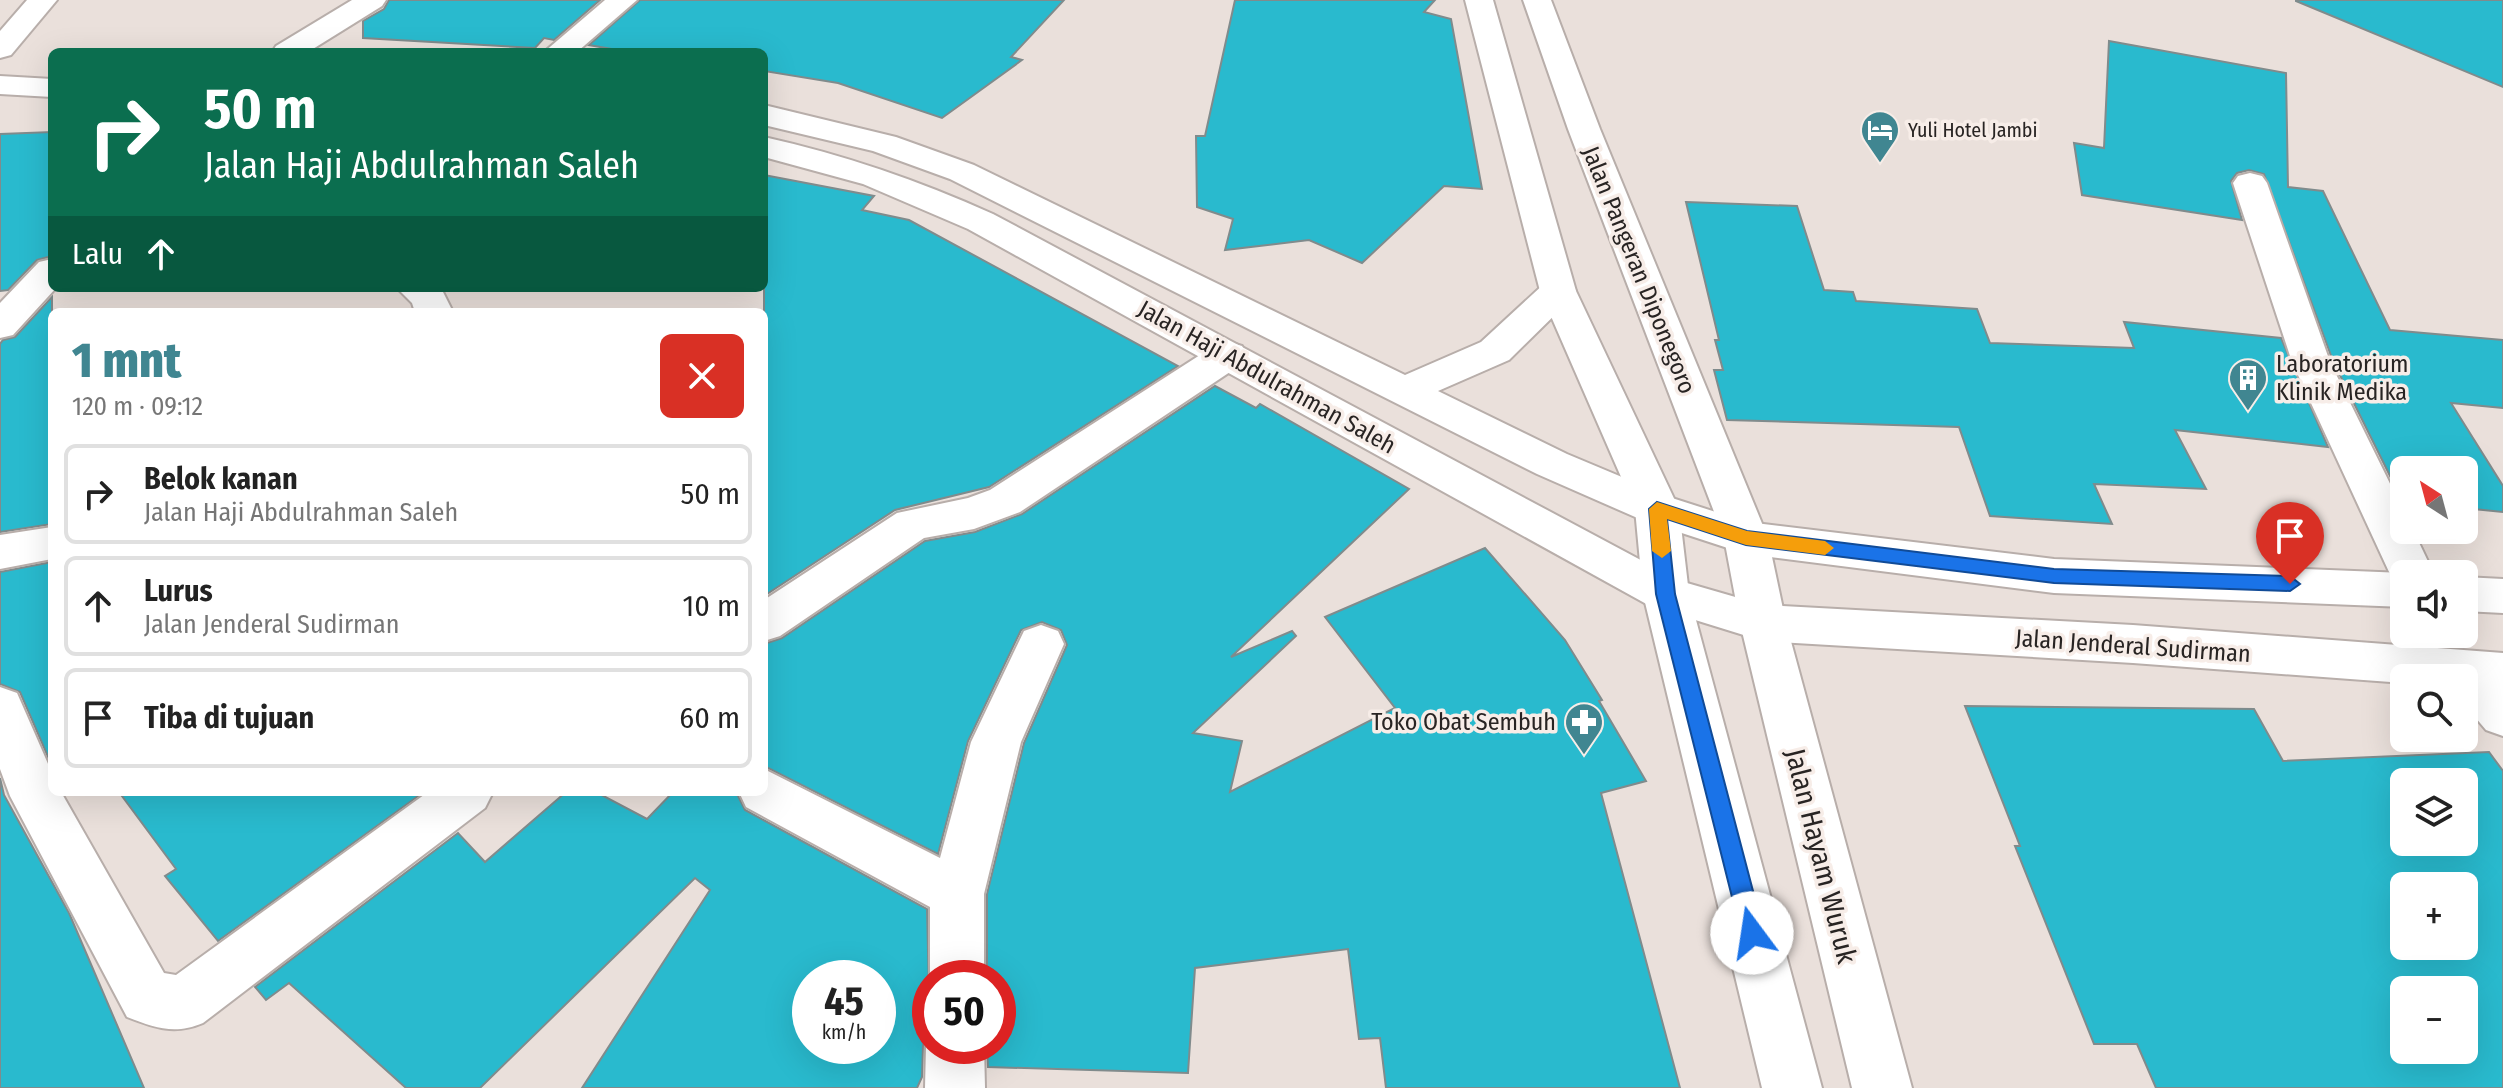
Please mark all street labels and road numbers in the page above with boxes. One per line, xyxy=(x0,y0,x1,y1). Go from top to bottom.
street label: Jalan Pangeran Diponegoro xyxy=(1577,142,1701,398)
street label: Jalan Haji Abdulrahman Saleh xyxy=(1133,294,1401,460)
street label: Jalan Jenderal Sudirman xyxy=(2014,624,2252,668)
street label: Jalan Hayam Wuruk xyxy=(1778,745,1864,968)

